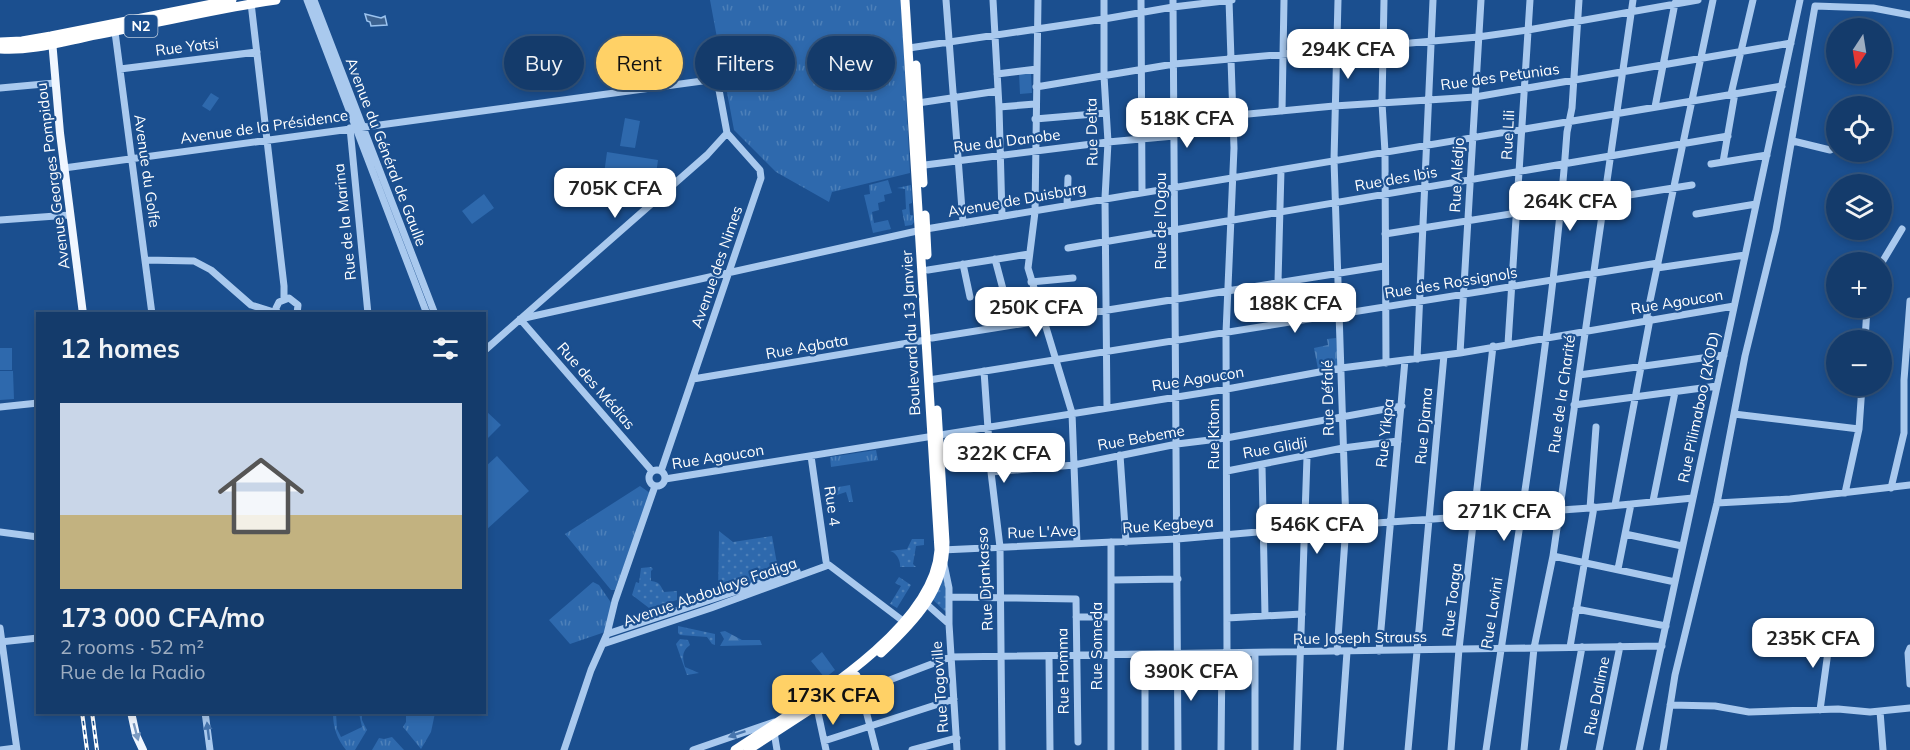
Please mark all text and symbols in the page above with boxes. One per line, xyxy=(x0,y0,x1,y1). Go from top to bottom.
road number: N2 xyxy=(124,15,158,37)
north arrow xyxy=(1826,18,1892,84)
map controls xyxy=(1826,18,1892,396)
pin: 294K CFA xyxy=(1286,29,1410,80)
street label: Rue Yotsi xyxy=(154,33,220,60)
chip: Buy xyxy=(504,36,584,90)
chip: Rent xyxy=(596,36,683,90)
chip: Filters xyxy=(695,36,795,90)
chip: New xyxy=(807,36,895,90)
text: 294K CFA xyxy=(1301,36,1395,61)
street label: Avenue du Général de Gaulle xyxy=(342,55,431,249)
street label: Rue des Petunias xyxy=(1439,59,1561,94)
street label: Avenue Georges Pompidou xyxy=(32,82,73,270)
button: locate xyxy=(1826,96,1892,162)
street label: Rue Delta xyxy=(1081,98,1102,166)
pin: 518K CFA xyxy=(1125,98,1249,149)
street label: Avenue de la Présidence xyxy=(179,105,349,148)
text: 518K CFA xyxy=(1140,105,1234,130)
street label: Rue Lili xyxy=(1497,110,1518,160)
street label: Avenue du Golfe xyxy=(130,113,165,229)
street label: Rue du Danobe xyxy=(952,125,1061,156)
street label: Rue Alédjo xyxy=(1445,137,1468,213)
street label: Rue des Ibis xyxy=(1353,162,1439,195)
street label: Rue de la Marina xyxy=(329,163,360,281)
pin: 705K CFA xyxy=(553,168,677,219)
street label: Rue de l'Ogou xyxy=(1151,173,1170,269)
button: layers xyxy=(1826,174,1892,240)
text: 705K CFA xyxy=(568,175,662,200)
street label: Avenue de Duisburg xyxy=(946,178,1088,221)
pin: 264K CFA xyxy=(1508,181,1632,232)
text: 264K CFA xyxy=(1523,188,1617,213)
street label: Avenue des Nimes xyxy=(687,203,746,331)
street label: Boulevard du 13 Janvier xyxy=(897,249,924,416)
button: + xyxy=(1826,252,1892,318)
street label: Rue des Rossignols xyxy=(1383,263,1519,302)
pin: 188K CFA xyxy=(1233,283,1357,334)
street label: Rue Agoucon xyxy=(1630,285,1724,318)
pin: 250K CFA xyxy=(974,287,1098,338)
text: 188K CFA xyxy=(1248,290,1342,315)
text: 250K CFA xyxy=(989,294,1083,319)
street label: Rue Agbata xyxy=(764,330,850,363)
street label: Rue Pilimaboo (2KOD) xyxy=(1673,330,1724,484)
button: − xyxy=(1826,330,1892,396)
text: 12 homes xyxy=(60,332,180,365)
icon: filters xyxy=(429,332,462,365)
street label: Rue de la Charité xyxy=(1544,334,1579,454)
street label: Rue des Médias xyxy=(553,338,640,433)
street label: Rue Défalé xyxy=(1317,360,1338,436)
street label: Rue Agoucon xyxy=(1151,362,1245,395)
street label: Rue Djama xyxy=(1411,387,1436,465)
street label: Rue Yikpa xyxy=(1371,397,1398,469)
street label: Rue Kitom xyxy=(1204,398,1223,470)
street label: Rue Bebeme xyxy=(1096,421,1186,455)
street label: Rue Glidji xyxy=(1241,432,1309,463)
pin: 322K CFA xyxy=(942,433,1066,484)
street label: Rue Agoucon xyxy=(671,440,765,473)
text: 322K CFA xyxy=(957,440,1051,465)
icon: home xyxy=(207,442,315,550)
street label: Rue 4 xyxy=(820,485,845,527)
pin: 271K CFA xyxy=(1442,491,1566,542)
text: 271K CFA xyxy=(1457,498,1551,523)
pin: 546K CFA xyxy=(1255,504,1379,555)
text: 546K CFA xyxy=(1270,511,1364,536)
street label: Rue Kegbeya xyxy=(1122,512,1214,537)
street label: Rue L'Ave xyxy=(1007,521,1077,542)
street label: Rue Djankasso xyxy=(972,527,997,631)
street label: Avenue Abdoulaye Fadiga xyxy=(620,553,799,630)
street label: Rue Toaga xyxy=(1438,562,1465,638)
street label: Rue Lavini xyxy=(1476,576,1507,650)
text: 173 000 CFA/mo xyxy=(60,601,265,634)
street label: Rue Someda xyxy=(1087,602,1106,690)
pin: 235K CFA xyxy=(1751,618,1875,669)
text: 235K CFA xyxy=(1766,625,1860,650)
street label: Rue Joseph Strauss xyxy=(1293,627,1427,648)
street label: Rue Homma xyxy=(1052,628,1073,714)
text: 2 rooms · 52 m² xyxy=(60,634,204,659)
street label: Rue Togoville xyxy=(927,641,952,734)
pin: 390K CFA xyxy=(1129,651,1253,702)
street label: Rue Dalime xyxy=(1580,655,1613,737)
text: 390K CFA xyxy=(1144,658,1238,683)
text: Rue de la Radio xyxy=(60,659,206,684)
pin: 173K CFA xyxy=(771,675,895,726)
text: 173K CFA xyxy=(786,682,880,707)
one-way arrow xyxy=(203,722,212,741)
one-way arrow xyxy=(131,723,141,741)
one-way arrow xyxy=(728,730,746,739)

